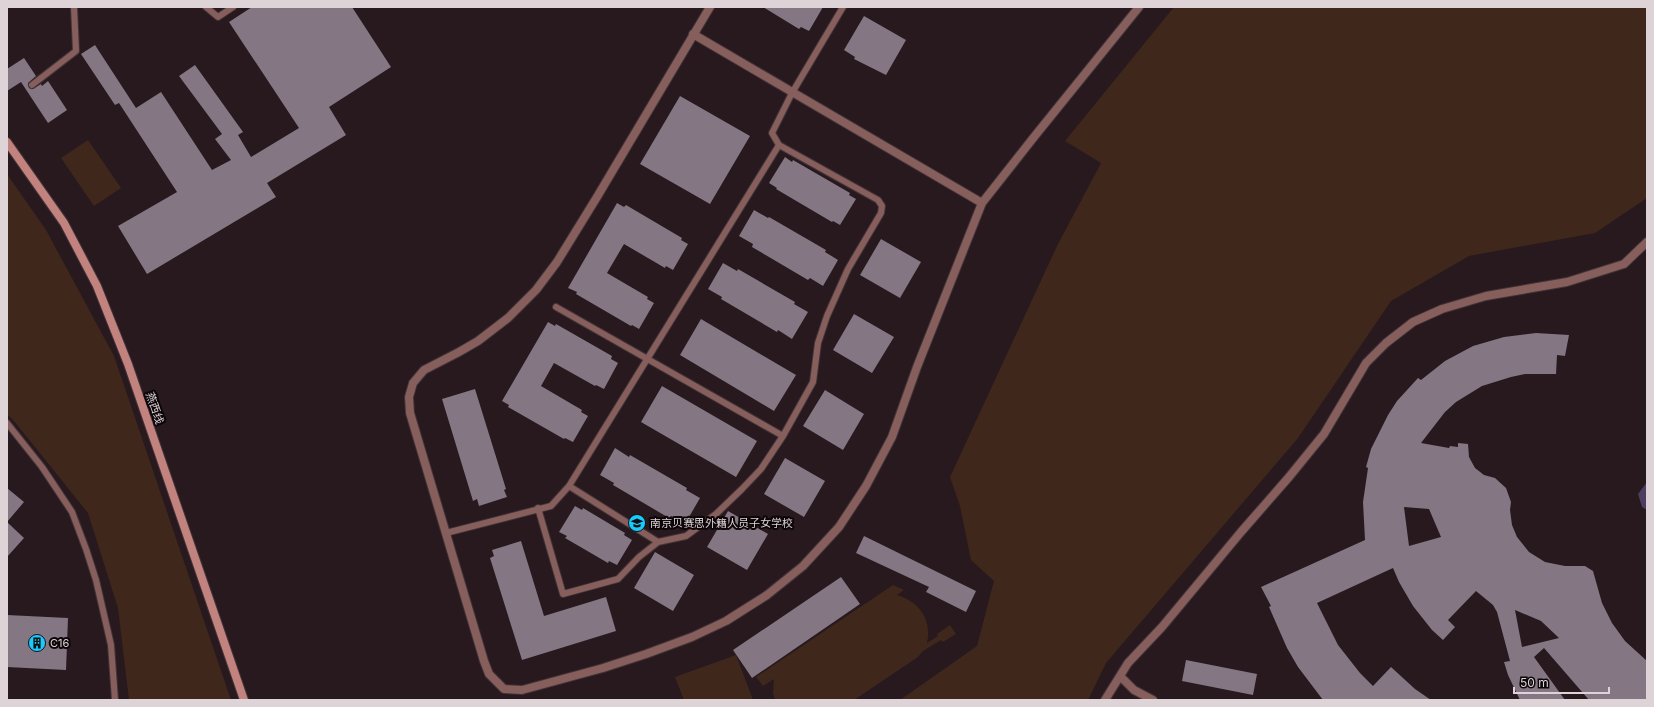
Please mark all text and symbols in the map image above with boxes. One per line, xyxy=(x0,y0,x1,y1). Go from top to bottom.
street label: 燕西线 xyxy=(143,390,167,426)
school or university icon: 南京贝赛思外籍人员子女学校 xyxy=(627,513,647,533)
place label: 南京贝赛思外籍人员子女学校 xyxy=(650,516,793,530)
building icon: C16 xyxy=(27,633,47,653)
place label: C16 xyxy=(50,636,70,650)
scale bar xyxy=(1514,669,1609,695)
text: 50 m xyxy=(1520,675,1549,690)

